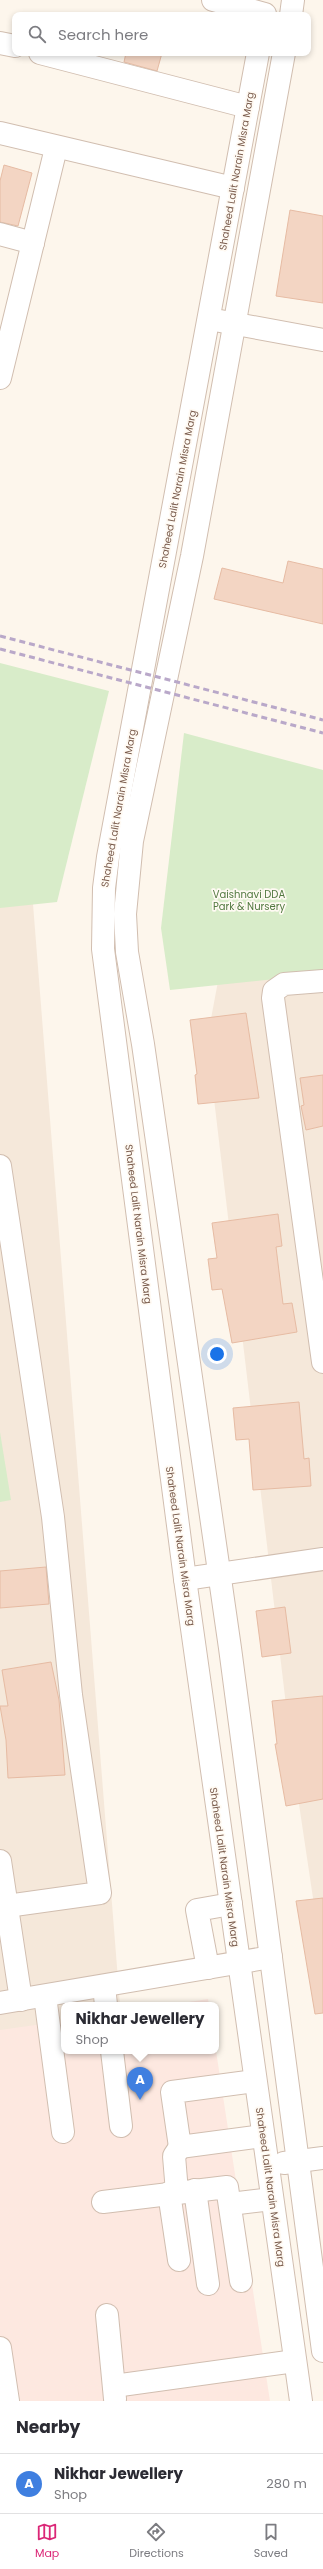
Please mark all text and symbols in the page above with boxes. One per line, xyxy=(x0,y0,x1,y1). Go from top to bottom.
search box xyxy=(12,12,311,56)
icon: search xyxy=(26,23,48,45)
text: Search here xyxy=(58,24,148,45)
street label: Shaheed Lalit Narain Misra Marg xyxy=(215,91,258,252)
street label: Shaheed Lalit Narain Misra Marg xyxy=(155,409,200,569)
street label: Shaheed Lalit Narain Misra Marg xyxy=(97,728,140,889)
park label: Vaishnavi DDA Park & Nursery xyxy=(213,887,285,914)
street label: Shaheed Lalit Narain Misra Marg xyxy=(121,1143,156,1305)
your location xyxy=(207,1344,227,1364)
street label: Shaheed Lalit Narain Misra Marg xyxy=(162,1465,199,1627)
street label: Shaheed Lalit Narain Misra Marg xyxy=(206,1786,243,1948)
popup xyxy=(61,2002,219,2054)
text: Nikhar Jewellery xyxy=(75,2008,205,2029)
text: Shop xyxy=(75,2030,109,2049)
pin: A xyxy=(127,2067,153,2100)
street label: Shaheed Lalit Narain Misra Marg xyxy=(252,2106,289,2268)
text: Nearby xyxy=(16,2415,80,2439)
text: Nikhar Jewellery xyxy=(54,2463,183,2484)
text: A xyxy=(24,2474,34,2493)
text: 280 m xyxy=(266,2474,307,2493)
text: Shop xyxy=(54,2485,87,2504)
tab: Map xyxy=(35,2521,59,2562)
tab: Directions xyxy=(129,2521,184,2562)
tab: Saved xyxy=(254,2521,288,2562)

